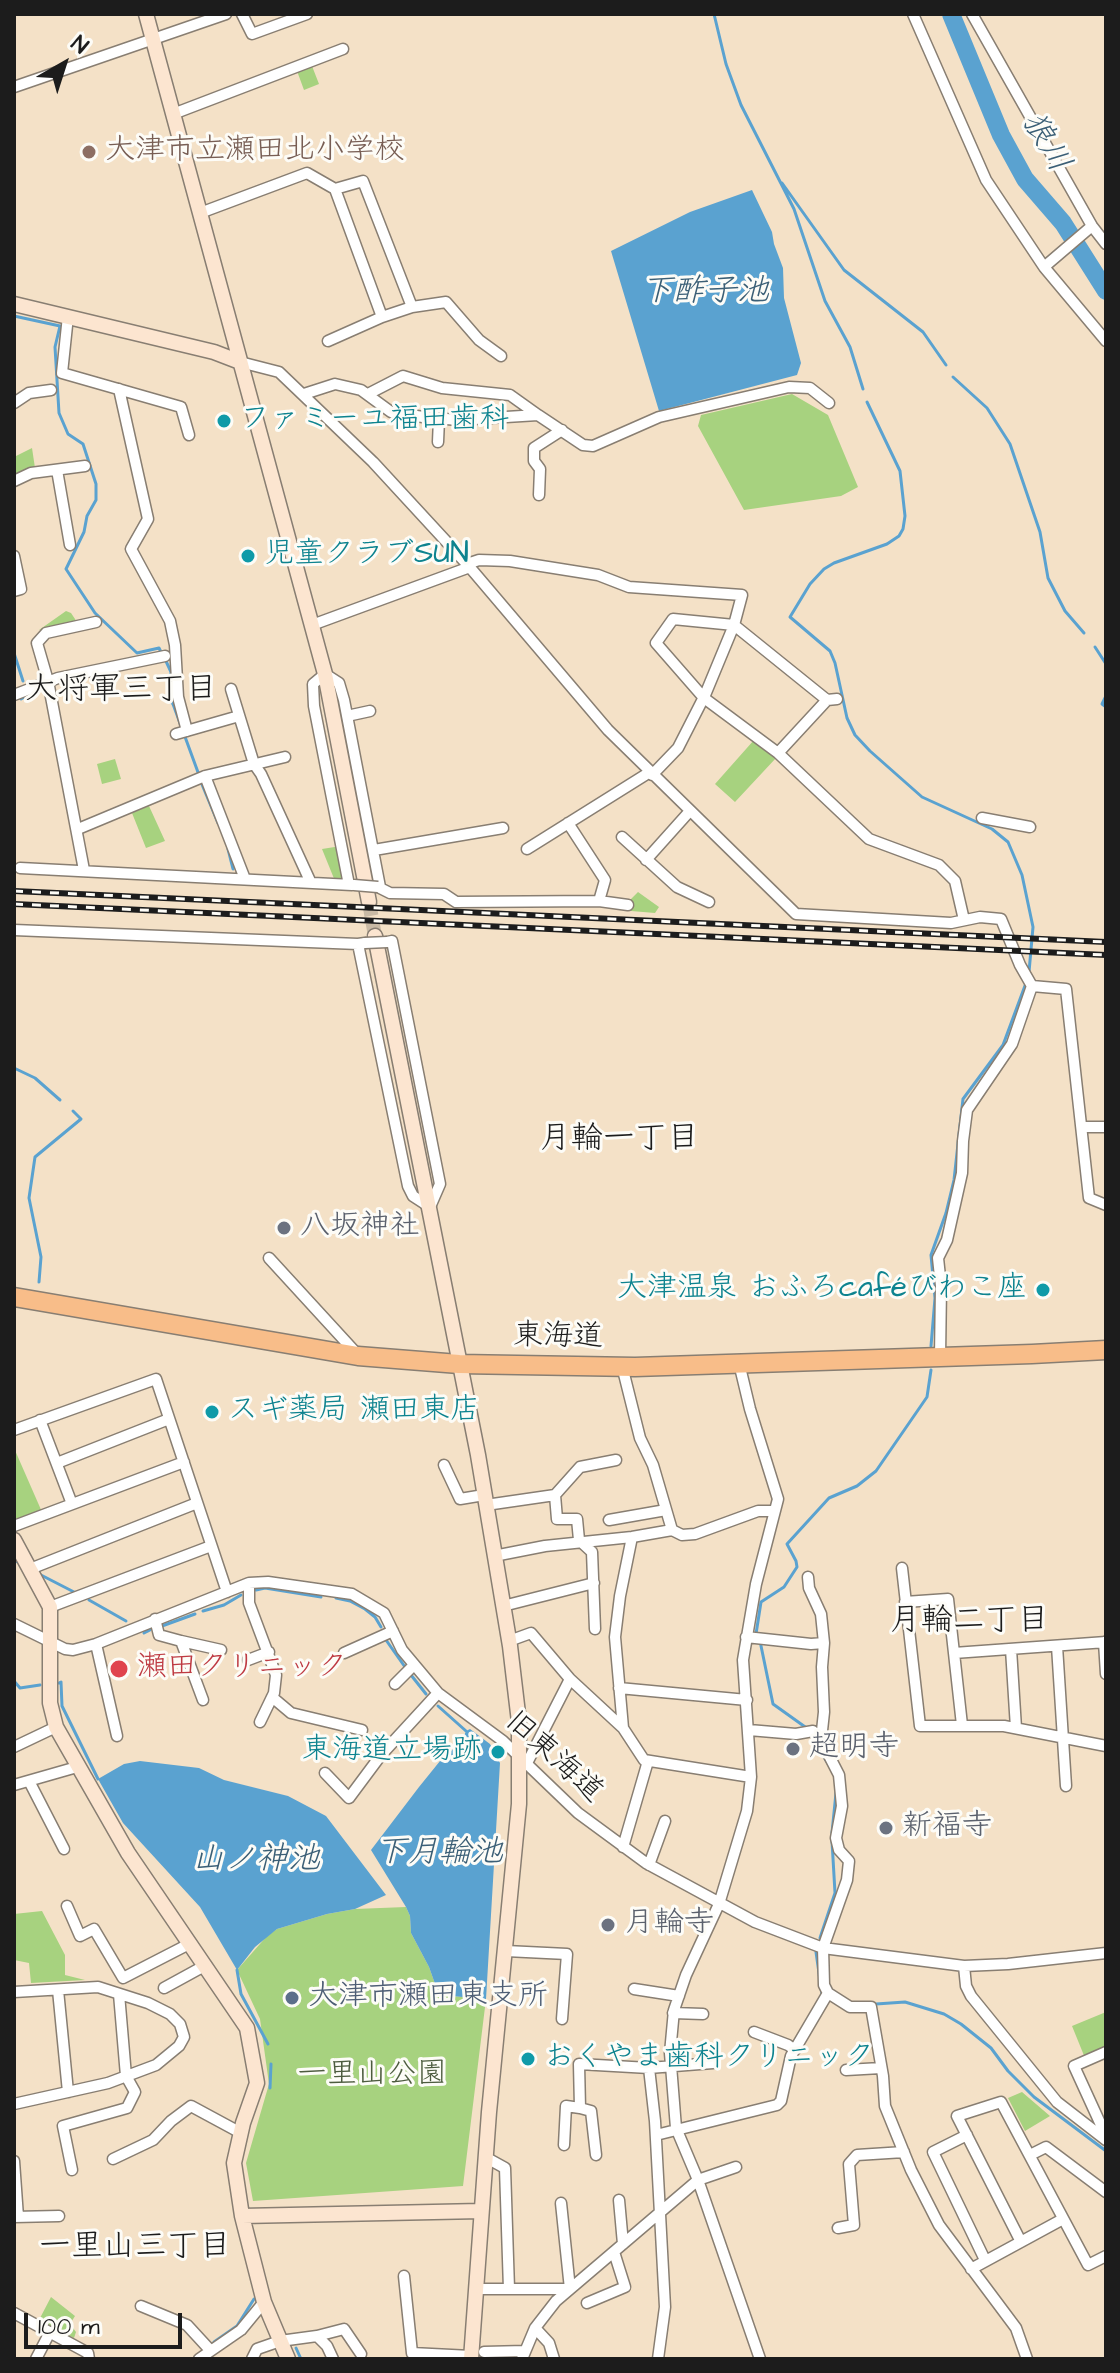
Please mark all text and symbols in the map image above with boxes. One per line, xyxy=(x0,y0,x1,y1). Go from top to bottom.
north arrow xyxy=(24,24,104,104)
text: N xyxy=(64,29,95,61)
water label: 狼川 xyxy=(1011,106,1077,180)
place label: 大津市立瀬田北小学校 xyxy=(105,134,405,170)
marker: 大津市立瀬田北小学校 xyxy=(80,143,98,161)
water label: 下酢子池 xyxy=(641,274,769,312)
place label: ファミーユ福田歯科 xyxy=(240,403,509,439)
marker: ファミーユ福田歯科 xyxy=(215,412,233,430)
place label: 児童クラブSUN xyxy=(264,538,469,574)
marker: 児童クラブSUN xyxy=(239,547,257,565)
district label: 大将軍三丁目 xyxy=(25,672,217,710)
district label: 月輪一丁目 xyxy=(539,1121,699,1159)
place label: 八坂神社 xyxy=(300,1210,420,1246)
marker: 八坂神社 xyxy=(275,1219,293,1237)
place label: 大津温泉 おふろcaféびわこ座 xyxy=(617,1272,1027,1308)
marker: 大津温泉 おふろcaféびわこ座 xyxy=(1034,1281,1052,1299)
street label: 東海道 xyxy=(513,1319,603,1357)
place label: スギ薬局 瀬田東店 xyxy=(228,1394,480,1430)
marker: スギ薬局 瀬田東店 xyxy=(203,1403,221,1421)
district label: 月輪二丁目 xyxy=(889,1603,1049,1641)
place label: 瀬田クリニック xyxy=(137,1651,347,1687)
marker: 瀬田クリニック xyxy=(108,1658,130,1680)
street label: 旧東海道 xyxy=(496,1704,610,1812)
place label: 超明寺 xyxy=(809,1731,899,1767)
place label: 東海道立場跡 xyxy=(302,1734,482,1770)
marker: 超明寺 xyxy=(784,1740,802,1758)
marker: 東海道立場跡 xyxy=(489,1743,507,1761)
place label: 新福寺 xyxy=(902,1810,992,1846)
marker: 新福寺 xyxy=(877,1819,895,1837)
water label: 下月輪池 xyxy=(375,1835,503,1873)
water label: 山ノ神池 xyxy=(192,1842,320,1880)
place label: 月輪寺 xyxy=(624,1907,714,1943)
marker: 月輪寺 xyxy=(599,1916,617,1934)
place label: 大津市瀬田東支所 xyxy=(308,1980,548,2016)
marker: 大津市瀬田東支所 xyxy=(283,1989,301,2007)
place label: おくやま歯科クリニック xyxy=(544,2041,874,2077)
marker: おくやま歯科クリニック xyxy=(519,2050,537,2068)
park label: 一里山公園 xyxy=(297,2058,447,2094)
district label: 一里山三丁目 xyxy=(39,2229,231,2267)
scale bar xyxy=(28,2297,186,2347)
text: 100 m xyxy=(38,2310,100,2344)

